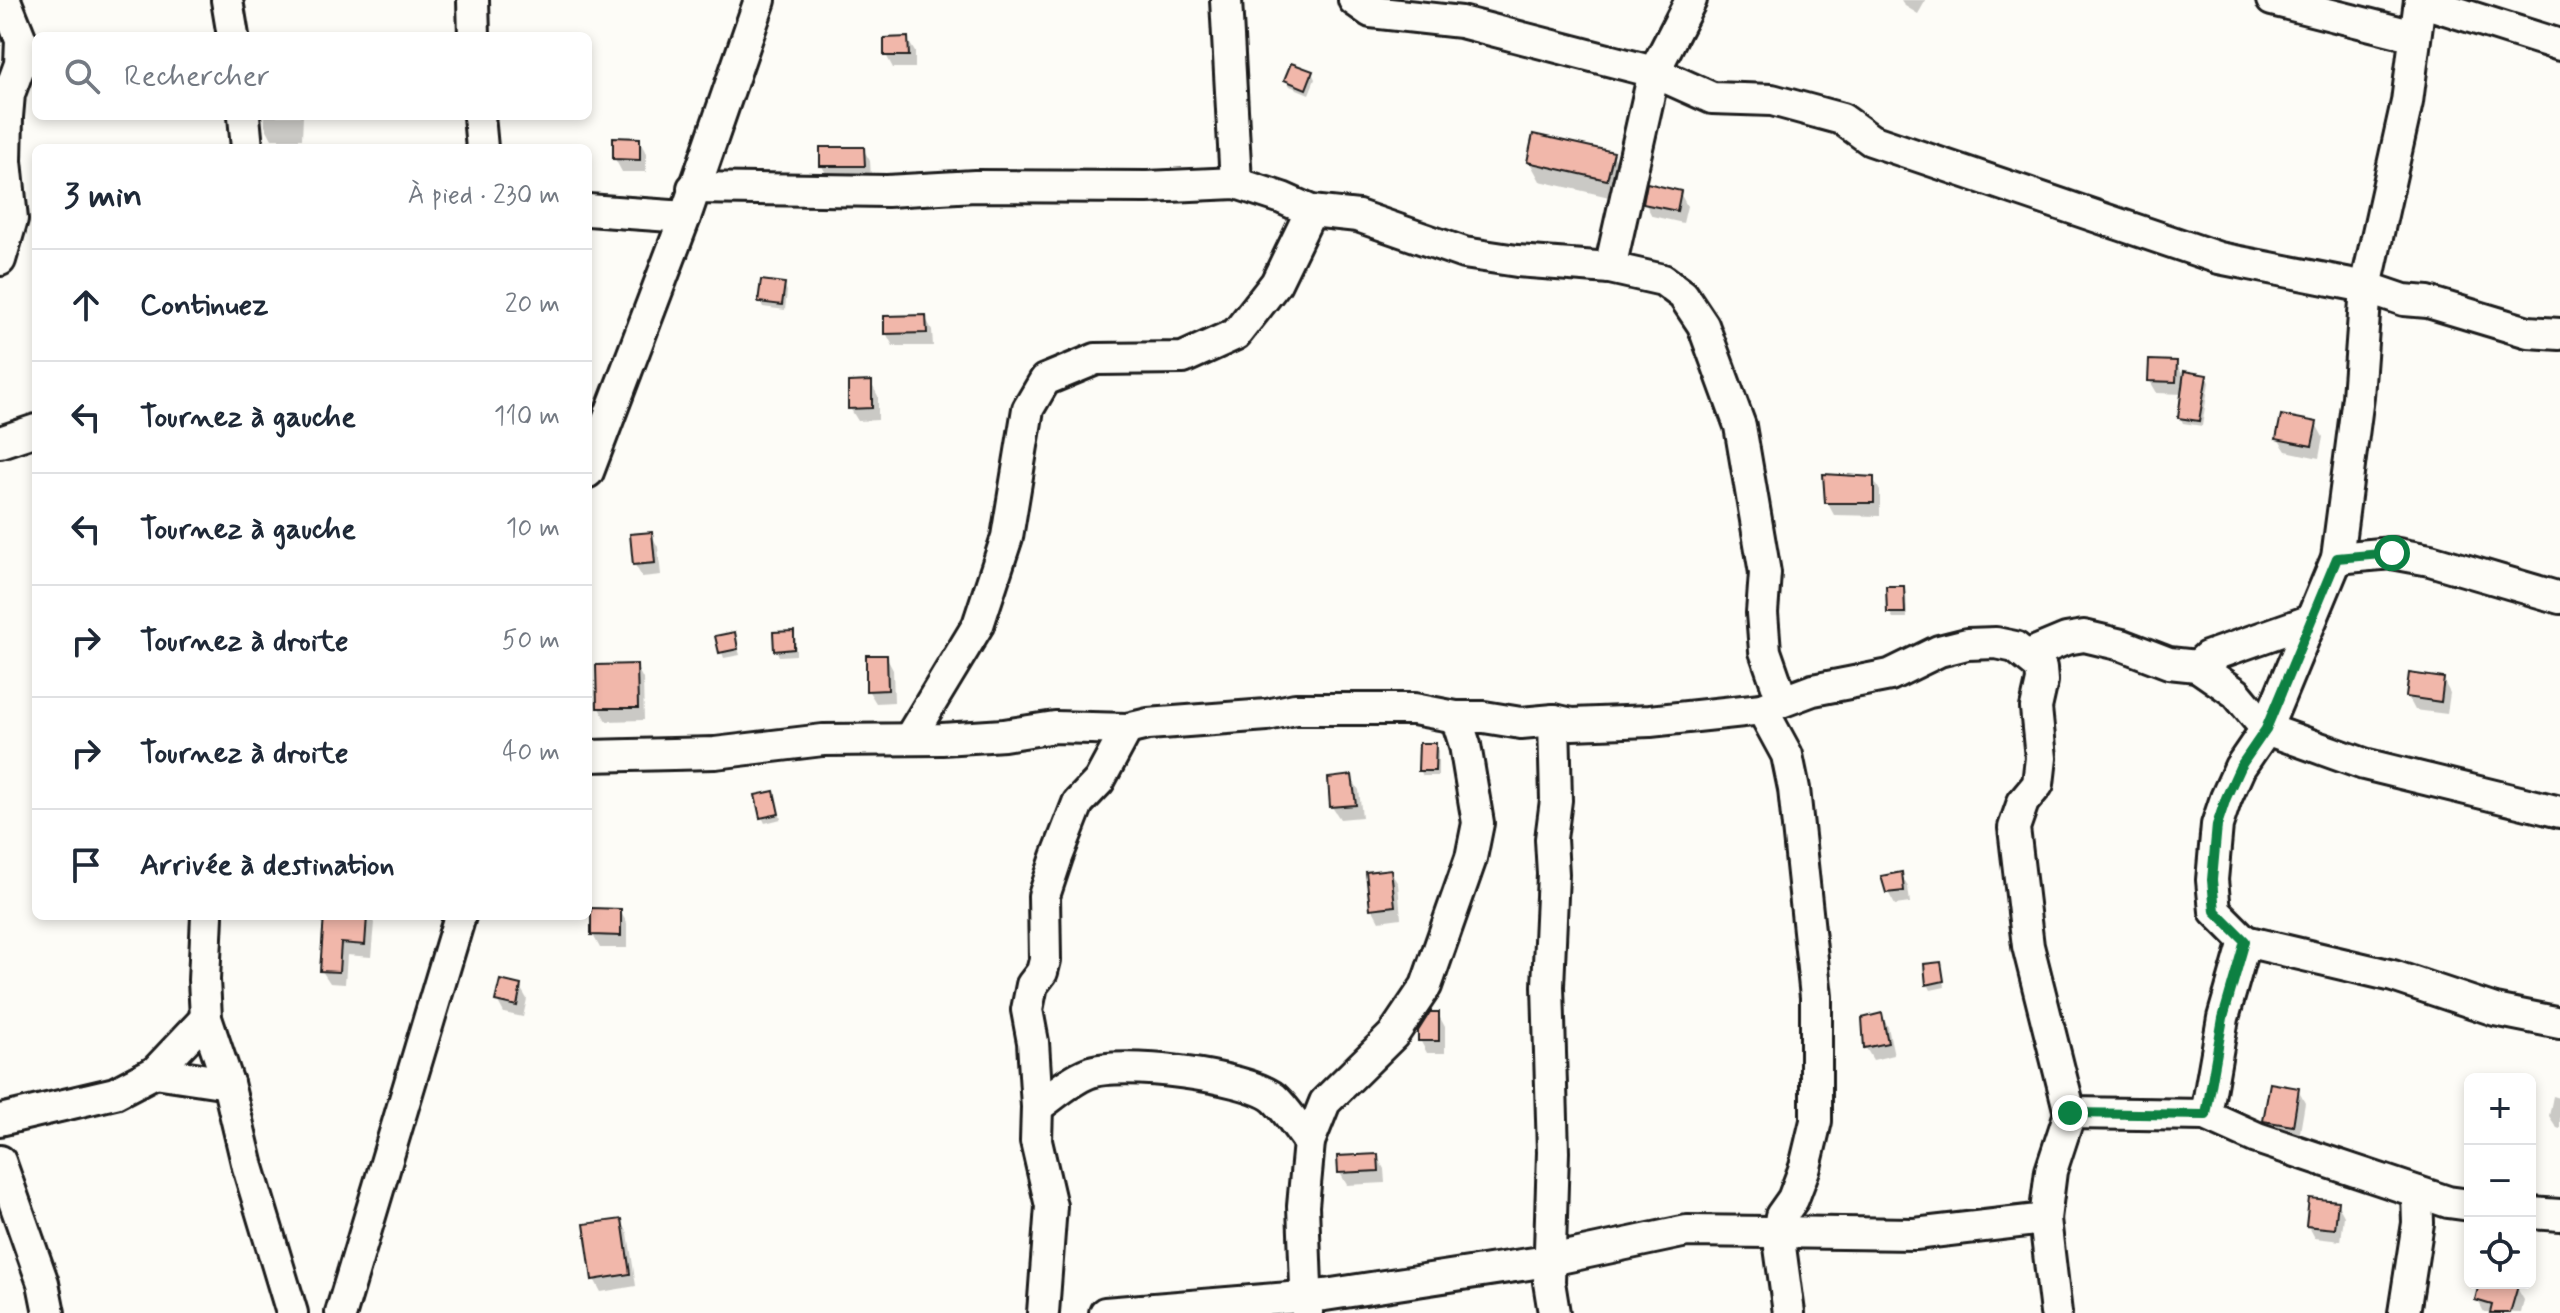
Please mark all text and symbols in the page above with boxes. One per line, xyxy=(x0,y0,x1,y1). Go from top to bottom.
search box xyxy=(32,32,592,120)
icon: search xyxy=(60,54,104,98)
text: Rechercher xyxy=(124,57,270,96)
text: 3 min xyxy=(64,174,142,219)
text: À pied · 230 m xyxy=(408,179,560,213)
icon: ahead xyxy=(64,283,108,327)
text: Continuez xyxy=(140,286,269,325)
text: 20 m xyxy=(505,288,560,322)
icon: left xyxy=(64,395,108,439)
text: Tournez à gauche xyxy=(140,398,356,437)
text: 110 m xyxy=(494,400,560,434)
icon: left xyxy=(64,507,108,551)
text: Tournez à gauche xyxy=(140,510,356,549)
text: 10 m xyxy=(506,512,560,546)
route start xyxy=(2374,535,2410,571)
icon: right xyxy=(64,619,108,663)
text: Tournez à droite xyxy=(140,622,349,661)
text: 50 m xyxy=(502,624,560,658)
icon: right xyxy=(64,731,108,775)
text: Tournez à droite xyxy=(140,734,349,773)
text: 40 m xyxy=(502,736,560,770)
icon: arrive xyxy=(64,843,108,887)
text: Arrivée à destination xyxy=(140,846,395,885)
map controls xyxy=(2464,1073,2536,1289)
button: + xyxy=(2464,1073,2536,1145)
route end xyxy=(2052,1095,2088,1131)
button: − xyxy=(2464,1145,2536,1217)
button: locate xyxy=(2464,1217,2536,1289)

